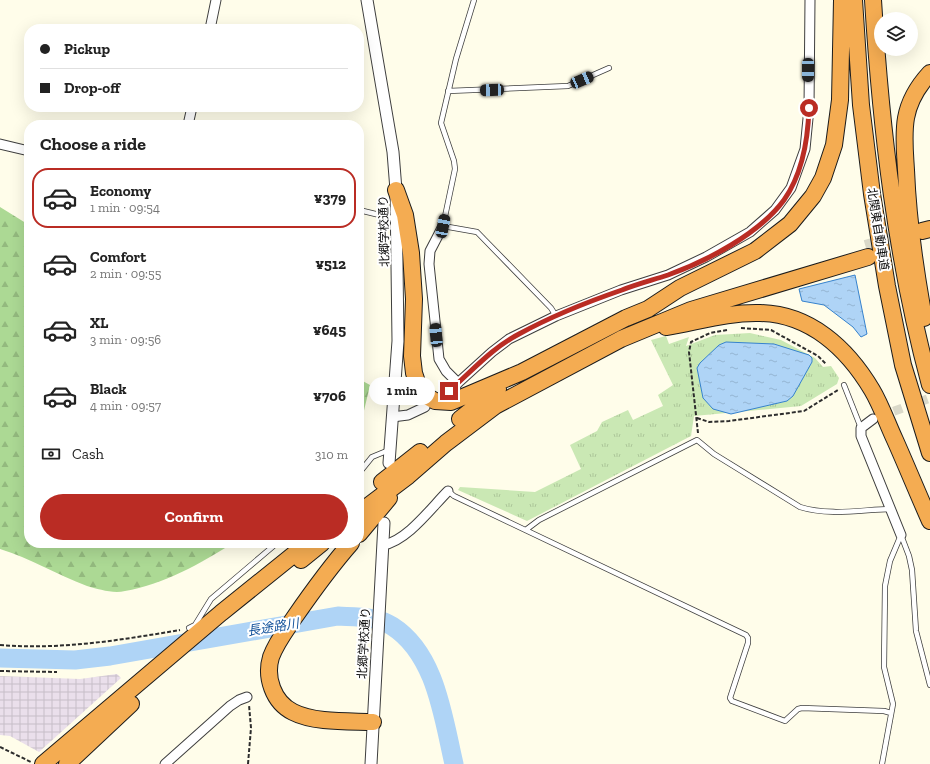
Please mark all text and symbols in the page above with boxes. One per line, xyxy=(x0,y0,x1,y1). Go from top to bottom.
map controls xyxy=(874,12,918,56)
button: layers xyxy=(874,12,918,56)
text: Pickup xyxy=(64,40,110,58)
car xyxy=(802,58,814,82)
car xyxy=(569,70,595,90)
text: Drop-off xyxy=(64,79,120,97)
car xyxy=(480,84,504,96)
route start xyxy=(800,99,818,117)
text: Choose a ride xyxy=(40,133,146,155)
icon: car xyxy=(42,180,78,216)
text: Economy xyxy=(90,182,151,200)
street label: 北関東自動車道 xyxy=(865,186,891,272)
text: ¥379 xyxy=(314,189,346,207)
street label: 北郷学校通り xyxy=(376,195,392,267)
text: 1 min · 09:54 xyxy=(90,200,160,215)
car xyxy=(435,213,451,239)
icon: car xyxy=(42,246,78,282)
text: Comfort xyxy=(90,248,146,266)
text: ¥512 xyxy=(315,255,346,273)
text: 2 min · 09:55 xyxy=(90,266,161,281)
icon: car xyxy=(42,312,78,348)
text: XL xyxy=(90,314,108,332)
text: ¥645 xyxy=(313,321,346,339)
car xyxy=(429,323,443,347)
text: 3 min · 09:56 xyxy=(90,332,161,347)
callout: 1 min xyxy=(369,377,435,405)
icon: car xyxy=(42,378,78,414)
text: Black xyxy=(90,380,127,398)
route end xyxy=(440,382,458,400)
text: 1 min xyxy=(387,383,417,398)
text: ¥706 xyxy=(313,387,346,405)
text: 4 min · 09:57 xyxy=(90,398,161,413)
icon: cash xyxy=(40,443,62,465)
text: Cash xyxy=(72,445,104,463)
text: 310 m xyxy=(315,447,348,462)
button: Confirm xyxy=(40,494,348,540)
street label: 北郷学校通り xyxy=(355,607,373,679)
water label: 長途路川 xyxy=(246,615,302,638)

